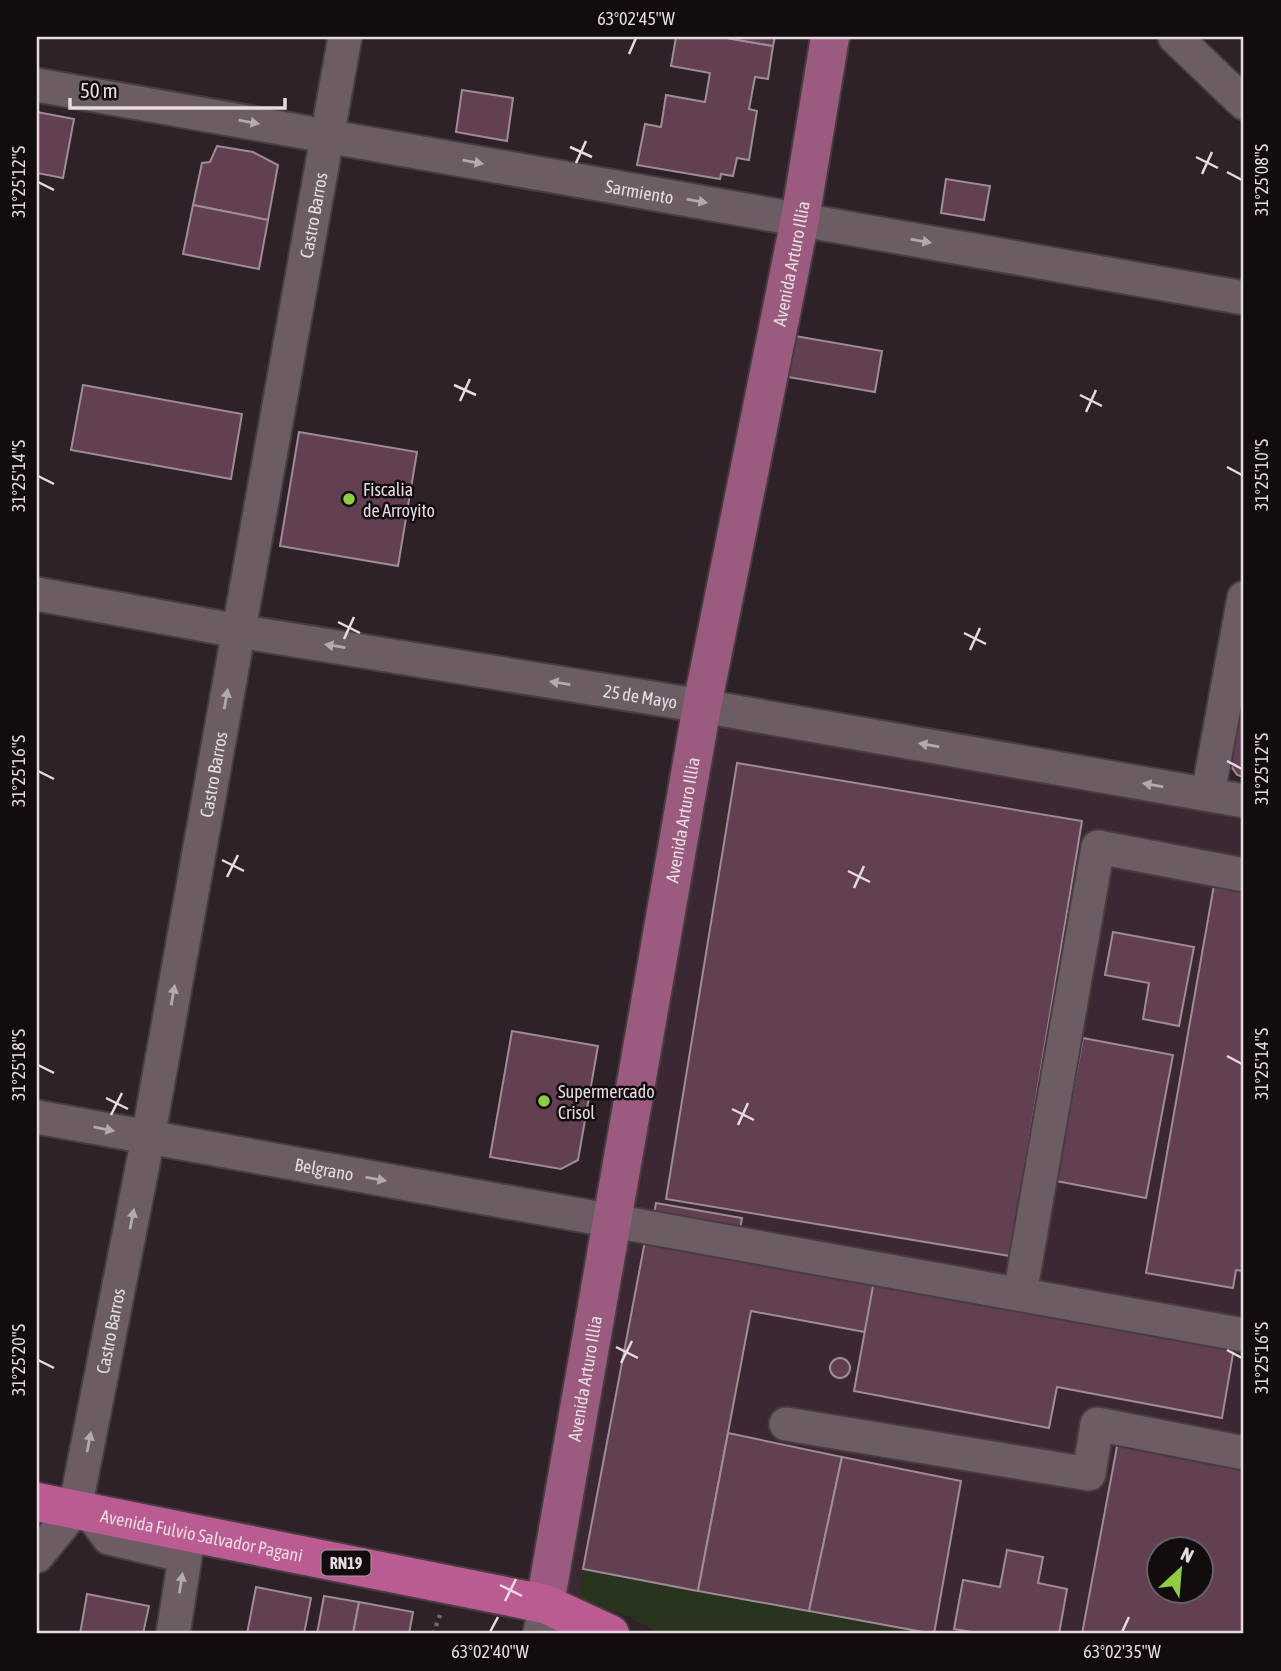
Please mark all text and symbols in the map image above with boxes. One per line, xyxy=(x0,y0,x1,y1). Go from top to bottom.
text: 63°02'45"W xyxy=(597,8,675,29)
scale bar xyxy=(70,66,285,110)
text: 50 m xyxy=(80,78,118,102)
one-way arrow xyxy=(238,117,260,128)
text: 31°25'08"S xyxy=(1251,144,1272,216)
text: 31°25'12"S xyxy=(8,146,29,218)
one-way arrow xyxy=(462,156,484,167)
street label: Castro Barros xyxy=(295,171,331,260)
street label: Sarmiento xyxy=(604,175,675,208)
one-way arrow xyxy=(686,196,708,207)
street label: Avenida Arturo Illia xyxy=(768,199,813,328)
one-way arrow xyxy=(910,236,932,247)
text: 31°25'10"S xyxy=(1251,439,1272,511)
text: 31°25'14"S xyxy=(8,440,29,512)
place label: Fiscalia de Arroyito xyxy=(363,479,435,521)
marker: Fiscalia de Arroyito xyxy=(341,491,357,507)
one-way arrow xyxy=(324,640,346,651)
one-way arrow xyxy=(548,677,570,688)
street label: 25 de Mayo xyxy=(602,680,679,712)
one-way arrow xyxy=(221,688,232,710)
street label: Castro Barros xyxy=(195,730,231,819)
text: 31°25'12"S xyxy=(1251,733,1272,805)
text: 31°25'16"S xyxy=(8,735,29,807)
one-way arrow xyxy=(918,740,940,751)
street label: Avenida Arturo Illia xyxy=(661,755,703,884)
one-way arrow xyxy=(1142,779,1164,790)
one-way arrow xyxy=(168,984,179,1006)
text: 31°25'14"S xyxy=(1251,1028,1272,1100)
text: 31°25'18"S xyxy=(8,1029,29,1101)
place label: Supermercado Crisol xyxy=(558,1081,655,1123)
marker: Supermercado Crisol xyxy=(536,1093,552,1109)
one-way arrow xyxy=(93,1124,115,1135)
street label: Belgrano xyxy=(293,1153,356,1185)
one-way arrow xyxy=(365,1174,387,1185)
one-way arrow xyxy=(127,1208,138,1230)
street label: Castro Barros xyxy=(91,1286,129,1375)
street label: Avenida Arturo Illia xyxy=(563,1314,606,1443)
text: 31°25'16"S xyxy=(1251,1322,1272,1394)
text: 31°25'20"S xyxy=(8,1324,29,1396)
one-way arrow xyxy=(83,1431,94,1453)
street label: Avenida Fulvio Salvador Pagani xyxy=(99,1505,305,1566)
north arrow xyxy=(1144,1534,1214,1604)
text: N xyxy=(1178,1542,1197,1567)
road number: RN19 xyxy=(322,1550,370,1576)
one-way arrow xyxy=(176,1572,187,1594)
text: 63°02'40"W xyxy=(451,1641,529,1662)
text: 63°02'35"W xyxy=(1083,1641,1161,1662)

